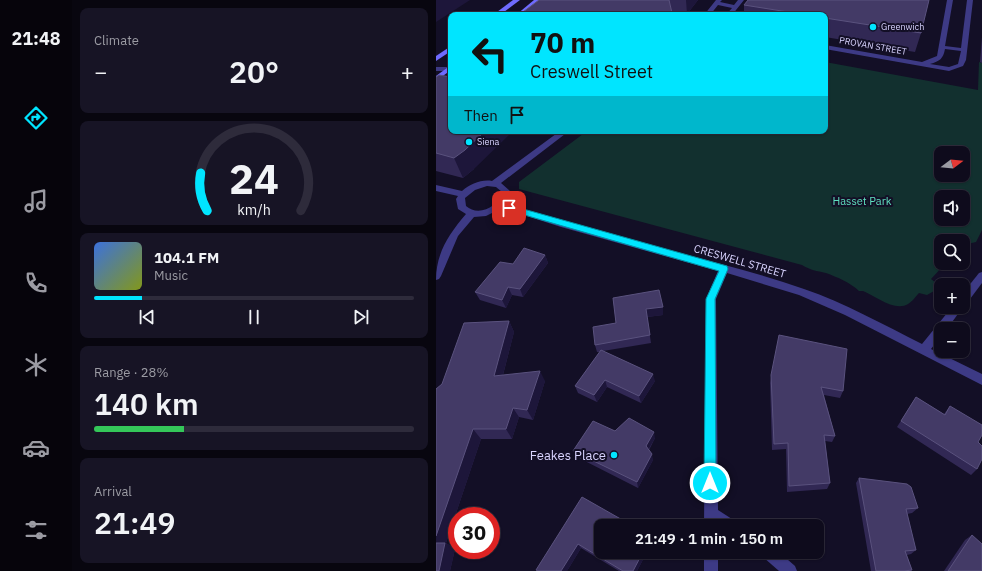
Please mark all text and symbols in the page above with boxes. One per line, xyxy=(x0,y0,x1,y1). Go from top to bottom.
place label: Greenwich xyxy=(881,21,924,32)
marker: Greenwich xyxy=(868,22,878,32)
text: 70 m xyxy=(530,24,595,61)
text: 21:48 xyxy=(11,27,61,50)
icon: left xyxy=(464,28,516,80)
text: Climate xyxy=(94,32,139,49)
street label: PROVAN STREET xyxy=(838,34,908,57)
text: 20° xyxy=(229,52,279,91)
text: − xyxy=(94,57,107,86)
text: + xyxy=(401,57,414,86)
text: Creswell Street xyxy=(530,60,653,83)
icon: directions xyxy=(22,104,50,132)
icon: arrive xyxy=(506,104,528,126)
text: Then xyxy=(464,106,498,125)
place label: Siena xyxy=(477,136,500,147)
marker: Siena xyxy=(464,137,474,147)
north arrow xyxy=(934,146,970,182)
map controls xyxy=(934,146,970,358)
text: 24 xyxy=(229,151,279,205)
icon: music xyxy=(22,187,50,215)
button: sound xyxy=(934,190,970,226)
pin xyxy=(492,191,526,225)
park label: Hasset Park xyxy=(832,194,892,208)
icon: arrive xyxy=(498,197,520,219)
text: km/h xyxy=(237,199,271,218)
button: search xyxy=(934,234,970,270)
street label: CRESWELL STREET xyxy=(692,241,788,281)
text: 104.1 FM xyxy=(154,248,219,267)
text: Music xyxy=(154,267,188,284)
icon: phone xyxy=(22,269,50,297)
button: + xyxy=(934,278,970,314)
icon: previous xyxy=(136,306,158,328)
icon: pause xyxy=(243,306,265,328)
icon: next xyxy=(350,306,372,328)
button: − xyxy=(934,322,970,358)
icon: climate xyxy=(22,351,50,379)
text: Range · 28% xyxy=(94,364,168,381)
text: 140 km xyxy=(94,384,199,423)
icon: car xyxy=(22,434,50,462)
place label: Feakes Place xyxy=(530,447,606,464)
marker: Feakes Place xyxy=(609,450,619,460)
position arrow xyxy=(689,462,731,504)
text: Arrival xyxy=(94,483,132,500)
text: 21:49 xyxy=(94,503,176,542)
speed limit sign: 30 xyxy=(448,507,500,559)
icon: filters xyxy=(22,516,50,544)
text: 21:49 · 1 min · 150 m xyxy=(635,529,783,548)

